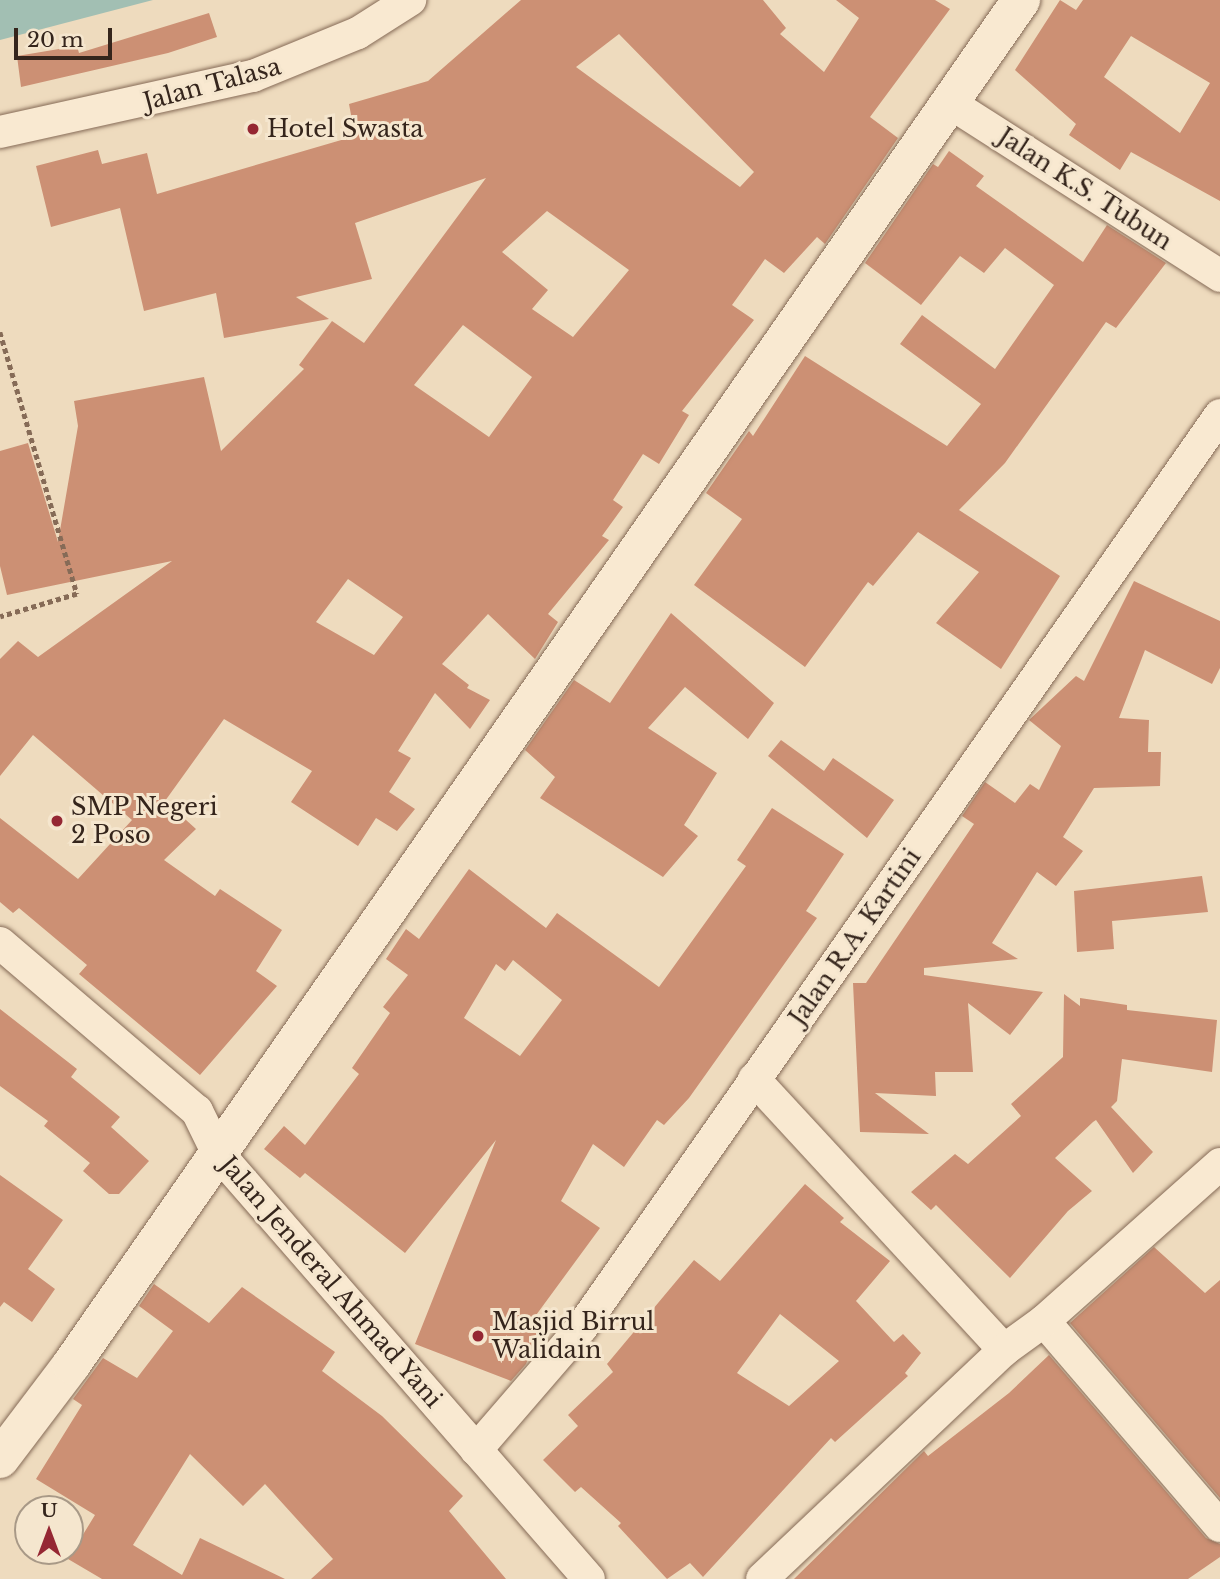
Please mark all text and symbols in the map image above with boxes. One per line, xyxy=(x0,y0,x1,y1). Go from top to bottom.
scale bar xyxy=(18,14,116,58)
text: 20 m xyxy=(27,27,84,53)
street label: Jalan Talasa xyxy=(140,52,284,116)
place label: Hotel Swasta xyxy=(267,115,424,143)
marker: Hotel Swasta xyxy=(245,121,261,137)
street label: Jalan K.S. Tubun xyxy=(992,122,1178,256)
place label: SMP Negeri 2 Poso xyxy=(71,793,218,849)
marker: SMP Negeri 2 Poso xyxy=(49,813,65,829)
street label: Jalan R.A. Kartini xyxy=(783,843,927,1031)
street label: Jalan Jenderal Ahmad Yani xyxy=(213,1150,449,1414)
place label: Masjid Birrul Walidain xyxy=(492,1308,654,1364)
marker: Masjid Birrul Walidain xyxy=(470,1328,486,1344)
north arrow xyxy=(14,1495,84,1565)
text: U xyxy=(41,1499,57,1522)

